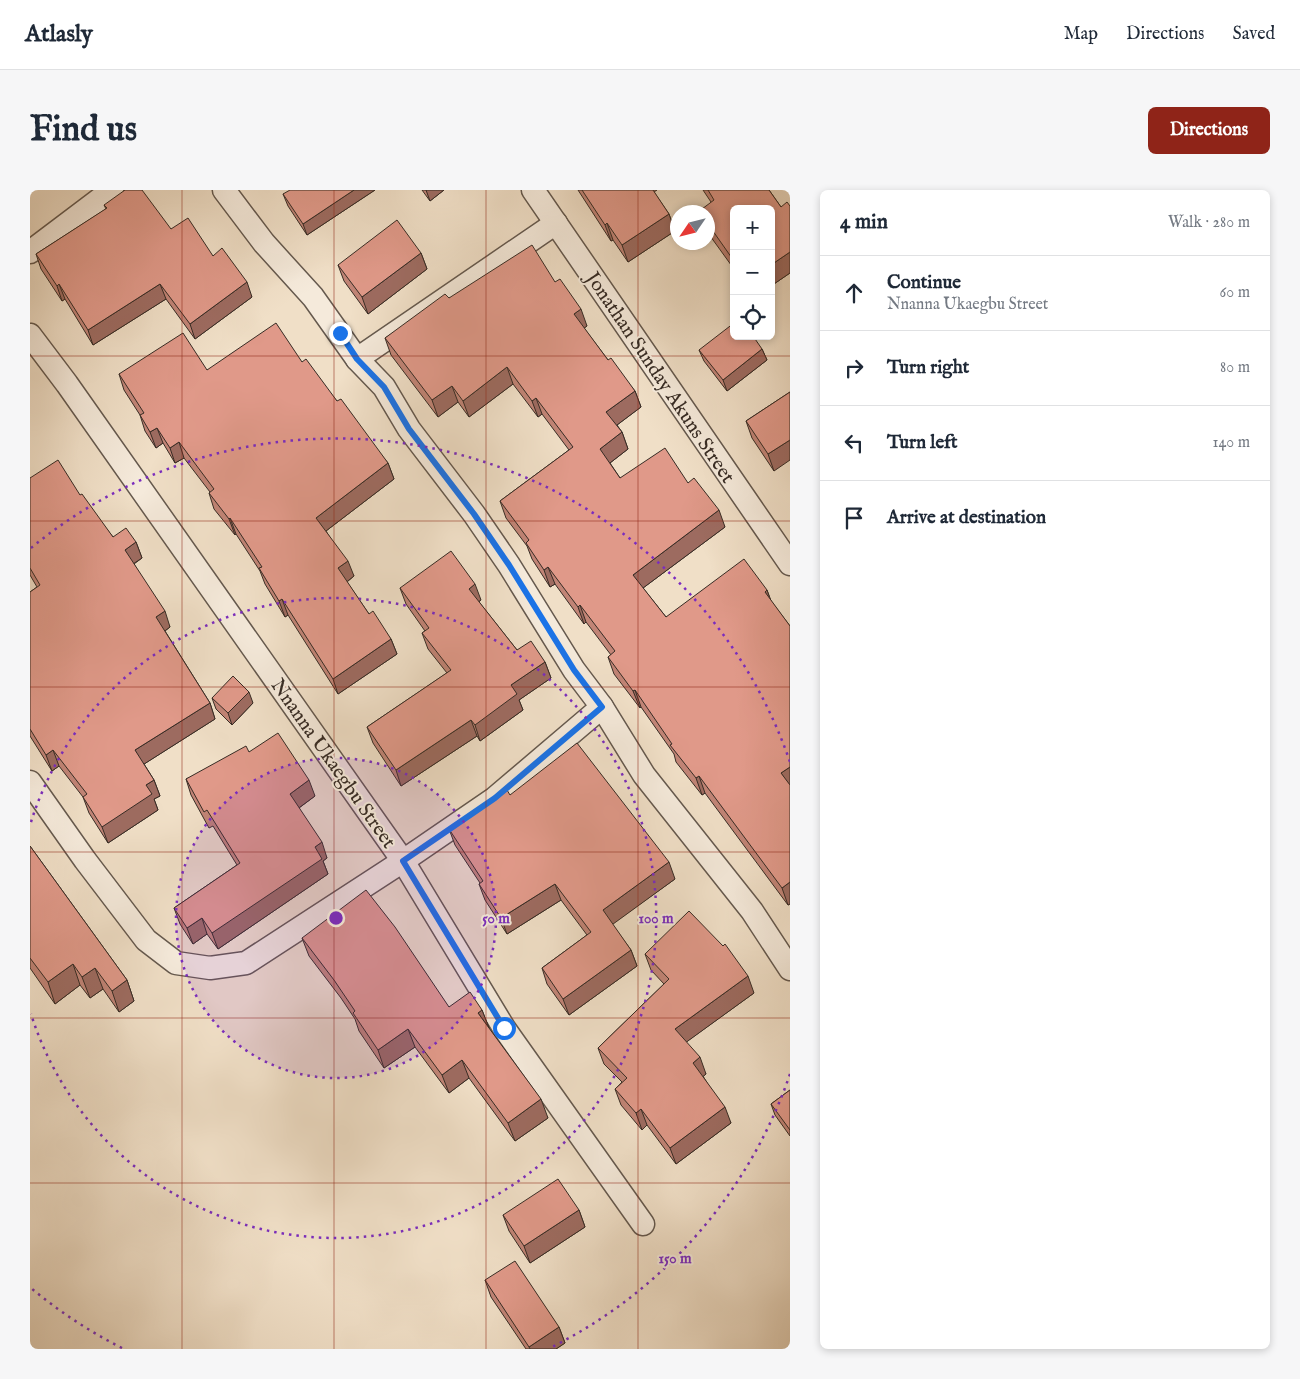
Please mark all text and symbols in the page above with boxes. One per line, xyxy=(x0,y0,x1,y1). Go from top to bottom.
text: Atlasly xyxy=(25,19,93,50)
text: Map xyxy=(1064,23,1098,46)
text: Directions xyxy=(1126,23,1204,46)
text: Saved xyxy=(1232,23,1275,46)
button: Directions xyxy=(1148,107,1270,154)
text: Find us xyxy=(30,108,137,153)
north arrow xyxy=(670,205,715,250)
map controls xyxy=(730,205,775,340)
button: + xyxy=(730,205,775,250)
text: 4 min xyxy=(840,209,888,236)
text: Walk · 280 m xyxy=(1168,213,1250,233)
button: − xyxy=(730,250,775,295)
street label: Jonathan Sunday Akuns Street xyxy=(578,266,740,488)
text: Continue xyxy=(887,271,961,295)
icon: ahead xyxy=(840,279,868,307)
text: 60 m xyxy=(1220,283,1250,303)
button: locate xyxy=(730,295,775,340)
text: Nnanna Ukaegbu Street xyxy=(887,295,1048,315)
route end xyxy=(329,322,352,345)
icon: right xyxy=(840,354,868,382)
text: Turn right xyxy=(887,356,969,380)
text: 80 m xyxy=(1220,358,1250,378)
icon: left xyxy=(840,429,868,457)
text: Turn left xyxy=(887,431,958,455)
text: 140 m xyxy=(1212,433,1250,453)
icon: arrive xyxy=(840,504,868,532)
text: Arrive at destination xyxy=(887,506,1046,530)
street label: Nnanna Ukaegbu Street xyxy=(265,674,401,854)
centre of rings xyxy=(327,909,345,927)
text: 50 m xyxy=(482,909,510,928)
text: 100 m xyxy=(638,909,674,928)
route start xyxy=(493,1017,516,1040)
text: 150 m xyxy=(658,1249,692,1268)

